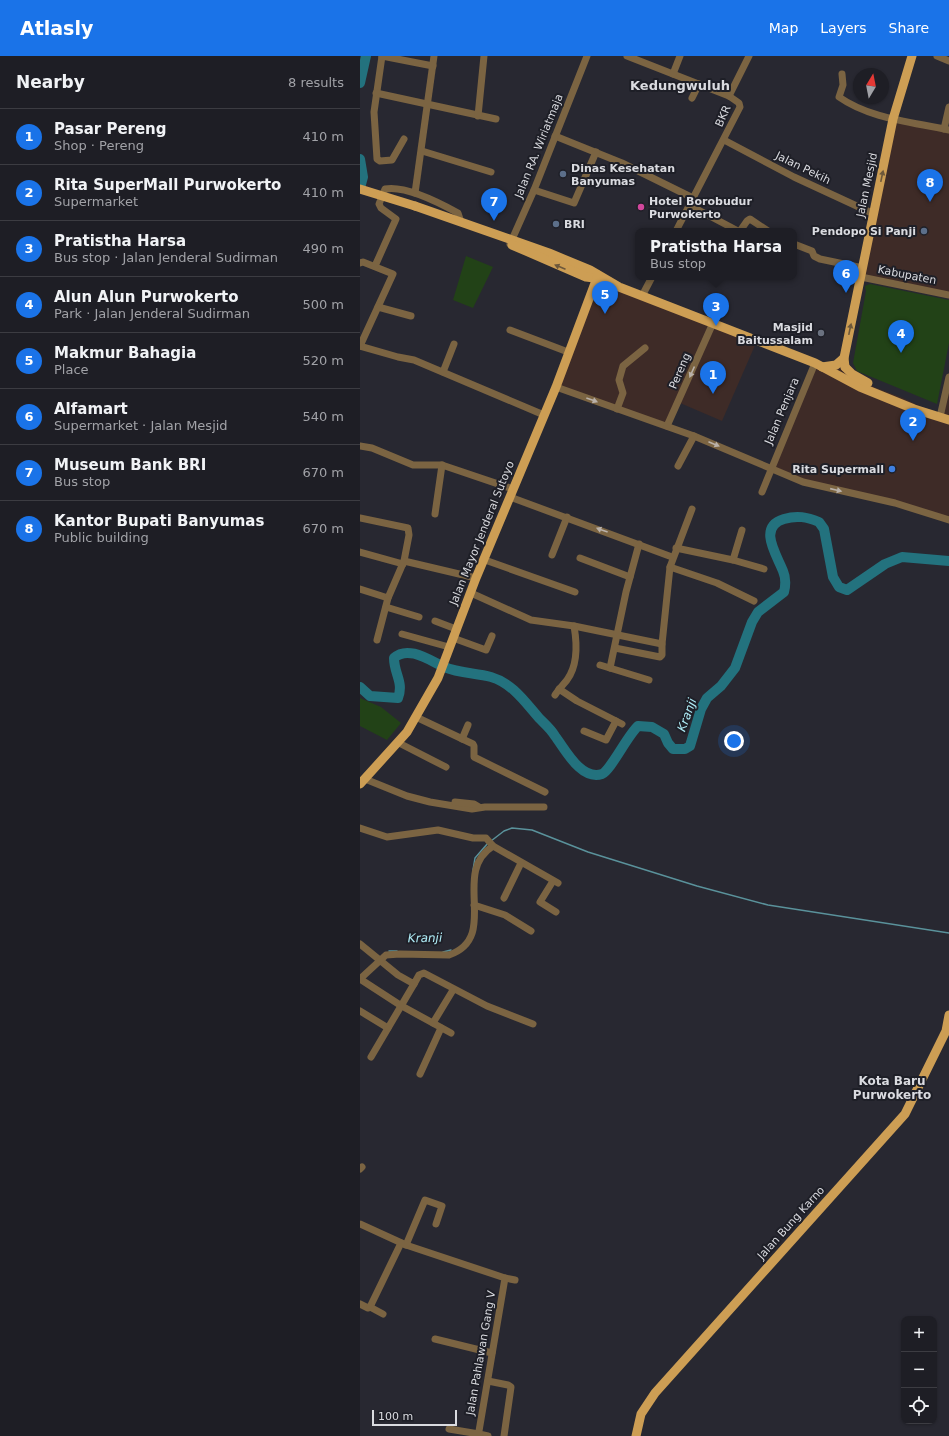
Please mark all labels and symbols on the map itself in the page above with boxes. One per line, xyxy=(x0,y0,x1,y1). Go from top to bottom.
north arrow xyxy=(853,68,889,104)
district label: Kedungwuluh xyxy=(630,78,730,93)
street label: Jalan RA. Wiriatmaja xyxy=(512,92,566,201)
street label: BKR xyxy=(713,103,734,129)
street label: Jalan Pekih xyxy=(772,149,833,187)
street label: Jalan Mesjid xyxy=(854,152,880,219)
place label: Dinas Kesehatan Banyumas xyxy=(571,162,675,188)
marker: Dinas Kesehatan Banyumas xyxy=(558,169,568,179)
one-way arrow xyxy=(879,169,885,182)
pin: 8 xyxy=(917,169,943,202)
pin: 7 xyxy=(481,188,507,221)
place label: Hotel Borobudur Purwokerto xyxy=(649,195,752,221)
marker: Hotel Borobudur Purwokerto xyxy=(636,202,646,212)
place label: BRI xyxy=(564,218,585,231)
marker: BRI xyxy=(551,219,561,229)
place label: Pendopo Si Panji xyxy=(812,225,916,238)
marker: Pendopo Si Panji xyxy=(919,226,929,236)
pin: 6 xyxy=(833,260,859,293)
one-way arrow xyxy=(554,263,566,269)
street label: Kabupaten xyxy=(877,263,937,287)
pin: 5 xyxy=(592,281,618,314)
pin: 3 xyxy=(703,293,729,326)
pin: 4 xyxy=(888,320,914,353)
place label: Masjid Baitussalam xyxy=(737,321,813,347)
one-way arrow xyxy=(847,323,853,335)
marker: Masjid Baitussalam xyxy=(816,328,826,338)
street label: Pereng xyxy=(667,351,693,391)
pin: 1 xyxy=(700,361,726,394)
one-way arrow xyxy=(688,366,695,378)
street label: Jalan Penjara xyxy=(762,376,802,447)
one-way arrow xyxy=(587,397,599,403)
pin: 2 xyxy=(900,408,926,441)
one-way arrow xyxy=(709,442,721,448)
street label: Jalan Mayor Jenderal Sutoyo xyxy=(447,459,517,608)
place label: Rita Supermall xyxy=(792,463,884,476)
marker: Rita Supermall xyxy=(887,464,897,474)
one-way arrow xyxy=(830,487,842,493)
one-way arrow xyxy=(596,527,608,533)
water label: Kranji xyxy=(675,696,700,734)
your location xyxy=(724,731,744,751)
water label: Kranji xyxy=(408,931,443,945)
district label: Kota Baru Purwokerto xyxy=(853,1074,931,1102)
street label: Jalan Bung Karno xyxy=(754,1184,827,1263)
street label: Jalan Pahlawan Gang V xyxy=(463,1289,498,1417)
scale bar xyxy=(372,1408,457,1427)

